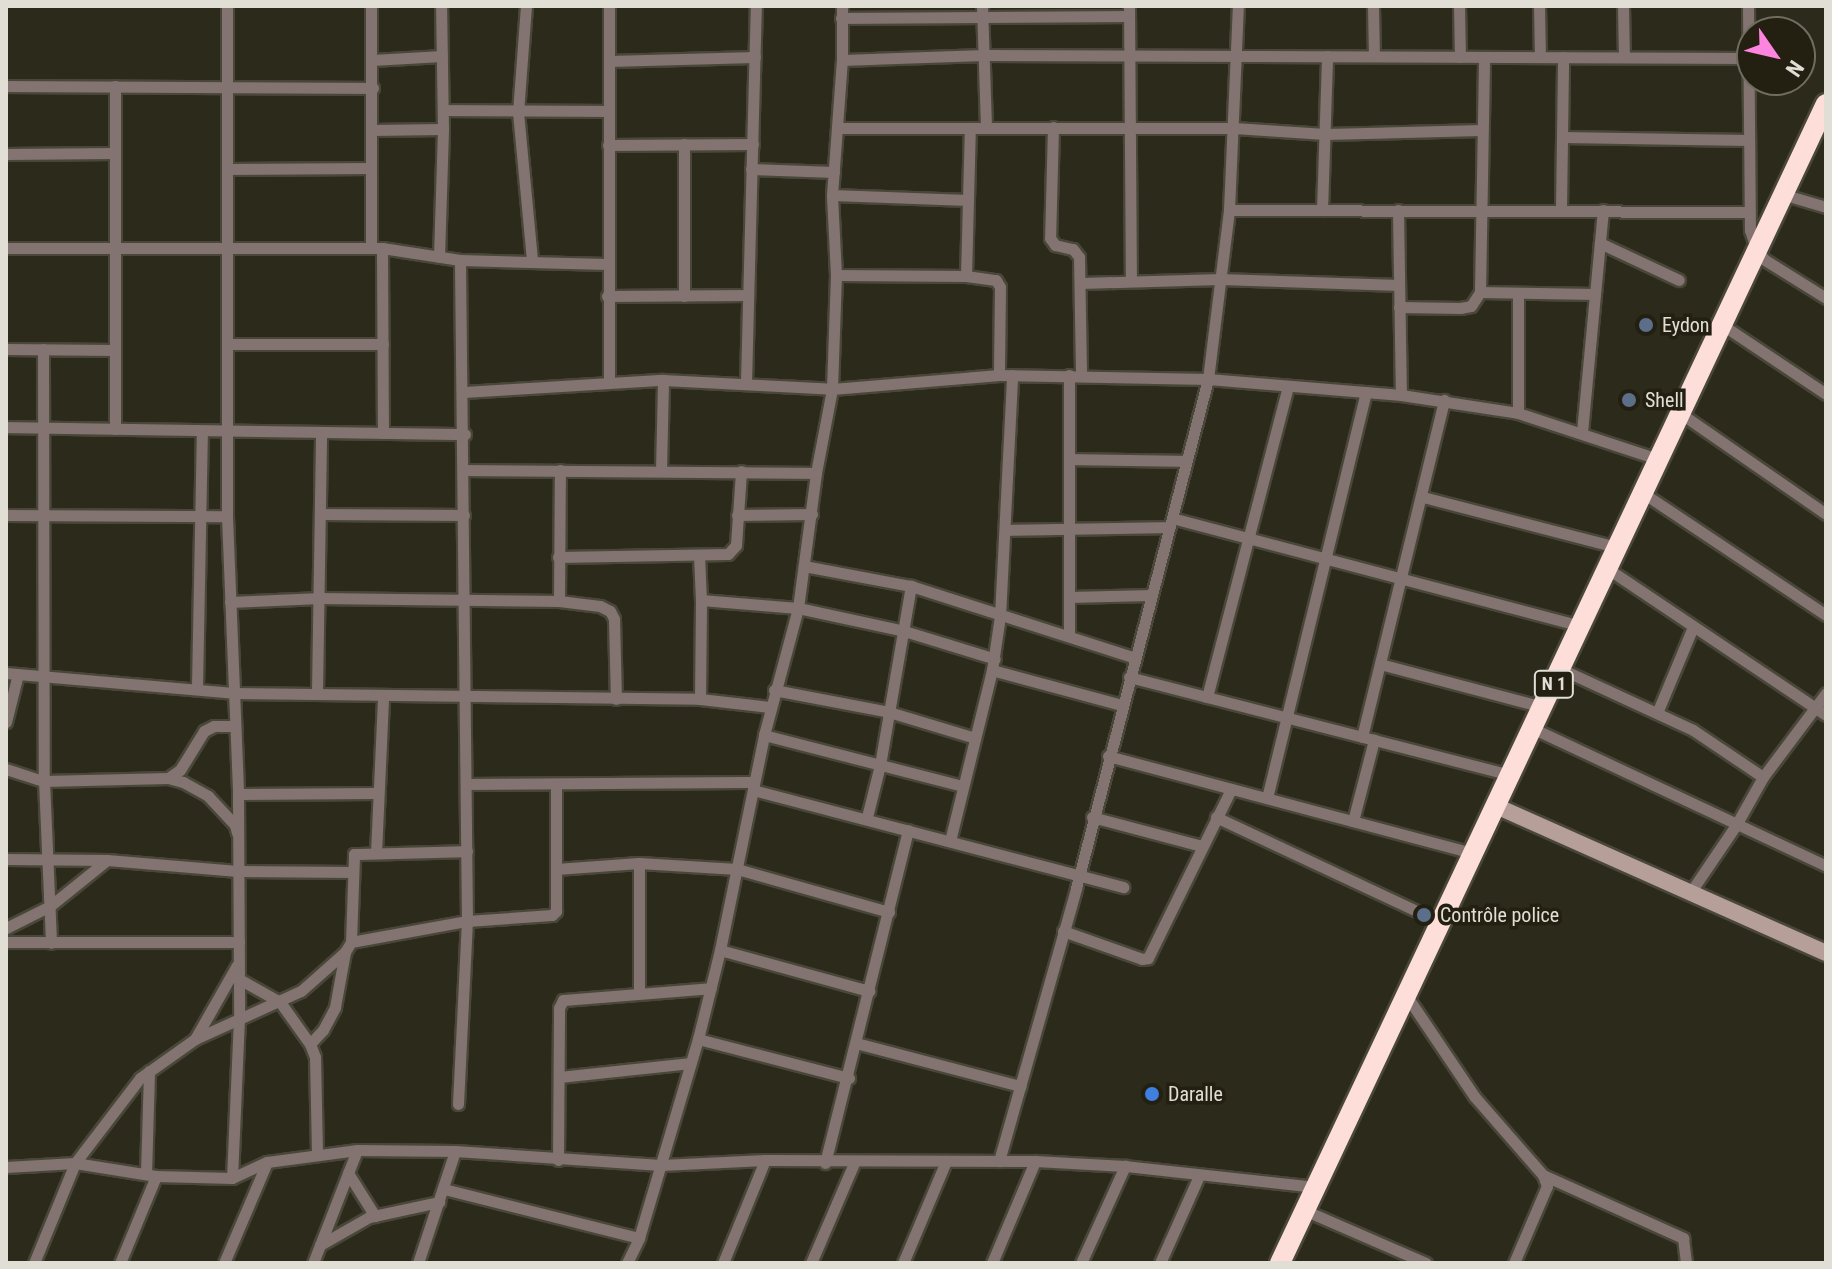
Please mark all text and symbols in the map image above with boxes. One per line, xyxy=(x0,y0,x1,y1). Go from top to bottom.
north arrow xyxy=(1736,16,1816,96)
text: N xyxy=(1781,56,1809,81)
place label: Eydon xyxy=(1662,313,1710,337)
marker: Eydon xyxy=(1637,316,1655,334)
place label: Shell xyxy=(1645,388,1684,412)
marker: Shell xyxy=(1620,391,1638,409)
road number: N 1 xyxy=(1532,670,1576,698)
place label: Contrôle police xyxy=(1440,903,1559,927)
marker: Contrôle police xyxy=(1415,906,1433,924)
place label: Daralle xyxy=(1168,1082,1223,1106)
marker: Daralle xyxy=(1143,1085,1161,1103)

